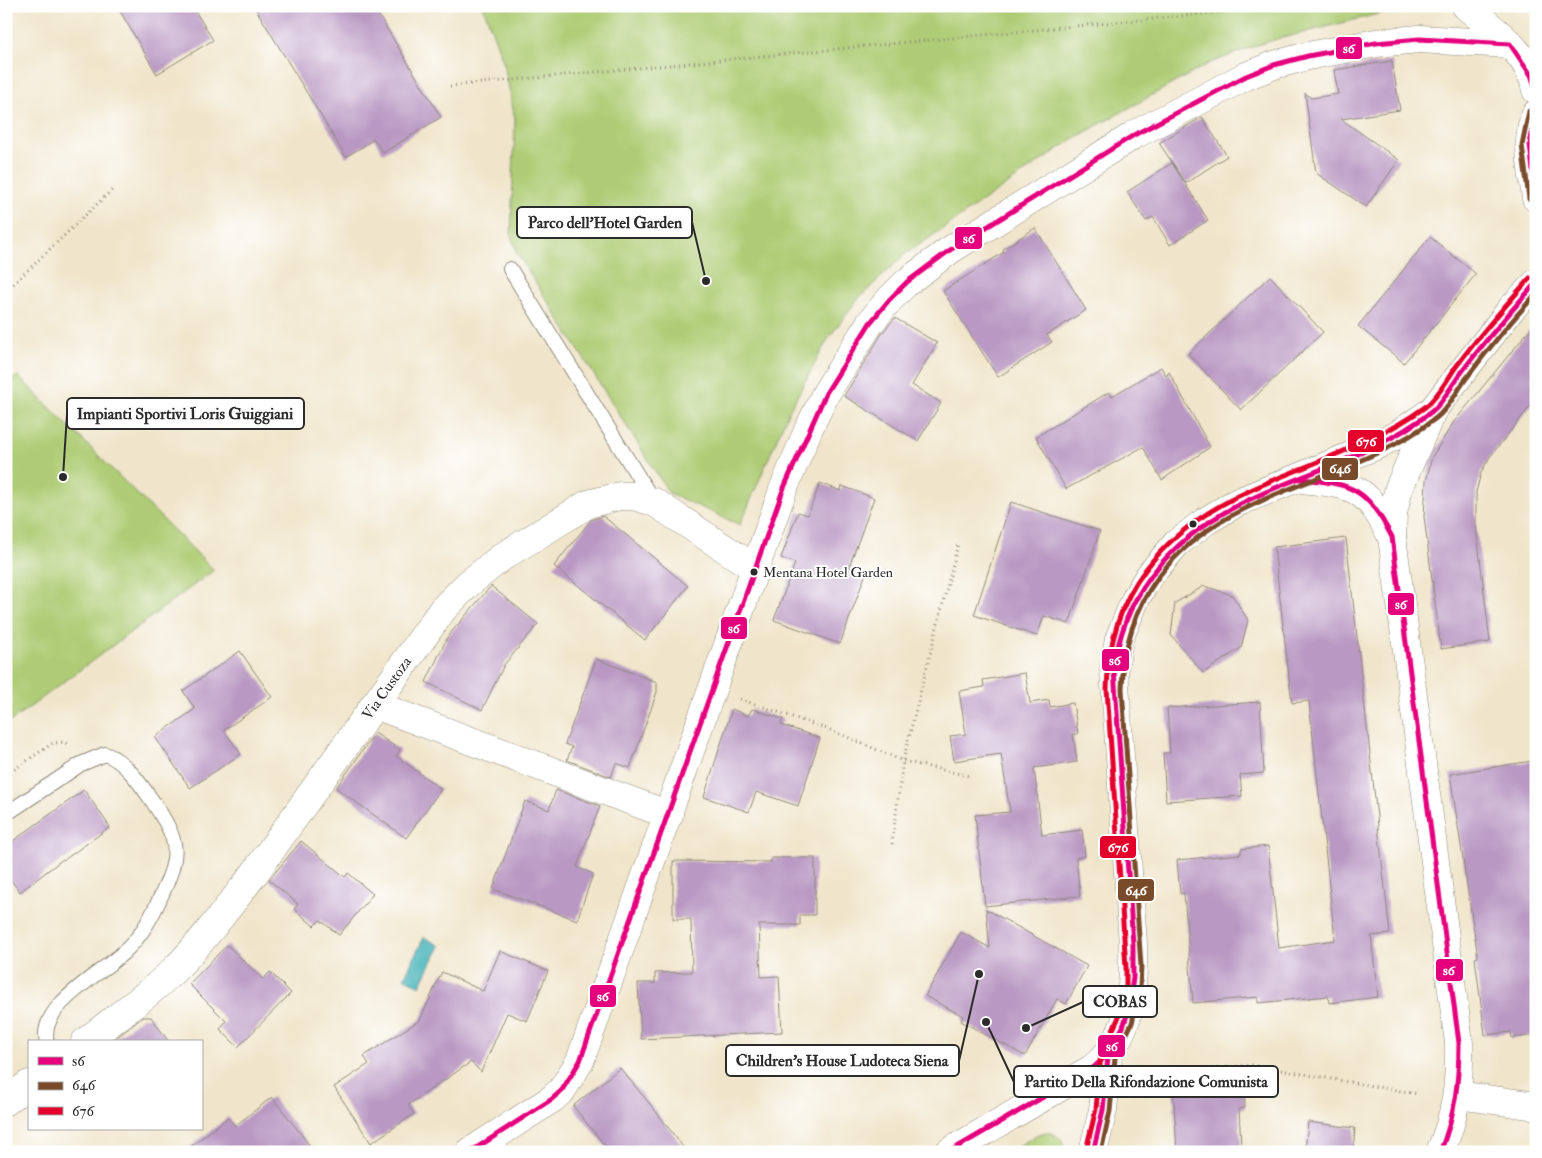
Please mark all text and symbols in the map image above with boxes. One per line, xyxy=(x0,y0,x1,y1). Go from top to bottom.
line badge: s6 xyxy=(1335,36,1363,60)
text: s6 xyxy=(1343,40,1356,57)
callout: Parco dell'Hotel Garden xyxy=(517,207,692,238)
text: Parco dell'Hotel Garden xyxy=(528,213,683,233)
line badge: s6 xyxy=(954,226,983,250)
text: s6 xyxy=(963,230,976,247)
callout: Impianti Sportivi Loris Guiggiani xyxy=(67,398,304,429)
text: Impianti Sportivi Loris Guiggiani xyxy=(77,404,294,425)
line badge: 676 xyxy=(1347,429,1385,453)
text: 676 xyxy=(1356,433,1377,450)
line badge: 646 xyxy=(1321,457,1359,481)
text: 646 xyxy=(1329,460,1352,477)
unlabelled marker xyxy=(1188,519,1198,529)
place label: Mentana Hotel Garden xyxy=(763,564,893,581)
marker: Mentana Hotel Garden xyxy=(749,567,759,577)
line badge: s6 xyxy=(1387,592,1415,616)
text: s6 xyxy=(1395,596,1408,613)
line badge: s6 xyxy=(720,616,748,640)
text: s6 xyxy=(728,620,741,637)
line badge: s6 xyxy=(1101,648,1130,672)
street label: Via Custoza xyxy=(358,652,416,724)
text: s6 xyxy=(1109,652,1122,669)
line badge: 676 xyxy=(1099,835,1137,859)
text: 676 xyxy=(1108,839,1129,856)
line badge: 646 xyxy=(1117,878,1155,902)
text: 646 xyxy=(1125,882,1148,899)
line badge: s6 xyxy=(1435,958,1464,982)
text: s6 xyxy=(1443,962,1456,979)
line badge: s6 xyxy=(589,984,617,1008)
callout: COBAS xyxy=(1083,986,1157,1017)
text: s6 xyxy=(597,988,610,1005)
text: COBAS xyxy=(1093,992,1147,1012)
line badge: s6 xyxy=(1097,1034,1126,1058)
text: s6 xyxy=(1106,1038,1119,1055)
legend xyxy=(28,1040,202,1130)
callout: Children's House Ludoteca Siena xyxy=(726,1045,959,1076)
text: Children's House Ludoteca Siena xyxy=(736,1051,949,1071)
text: s6 xyxy=(72,1052,86,1071)
callout: Partito Della Rifondazione Comunista xyxy=(1014,1066,1278,1097)
text: Partito Della Rifondazione Comunista xyxy=(1024,1072,1268,1092)
text: 646 xyxy=(72,1076,97,1095)
text: 676 xyxy=(72,1102,95,1121)

